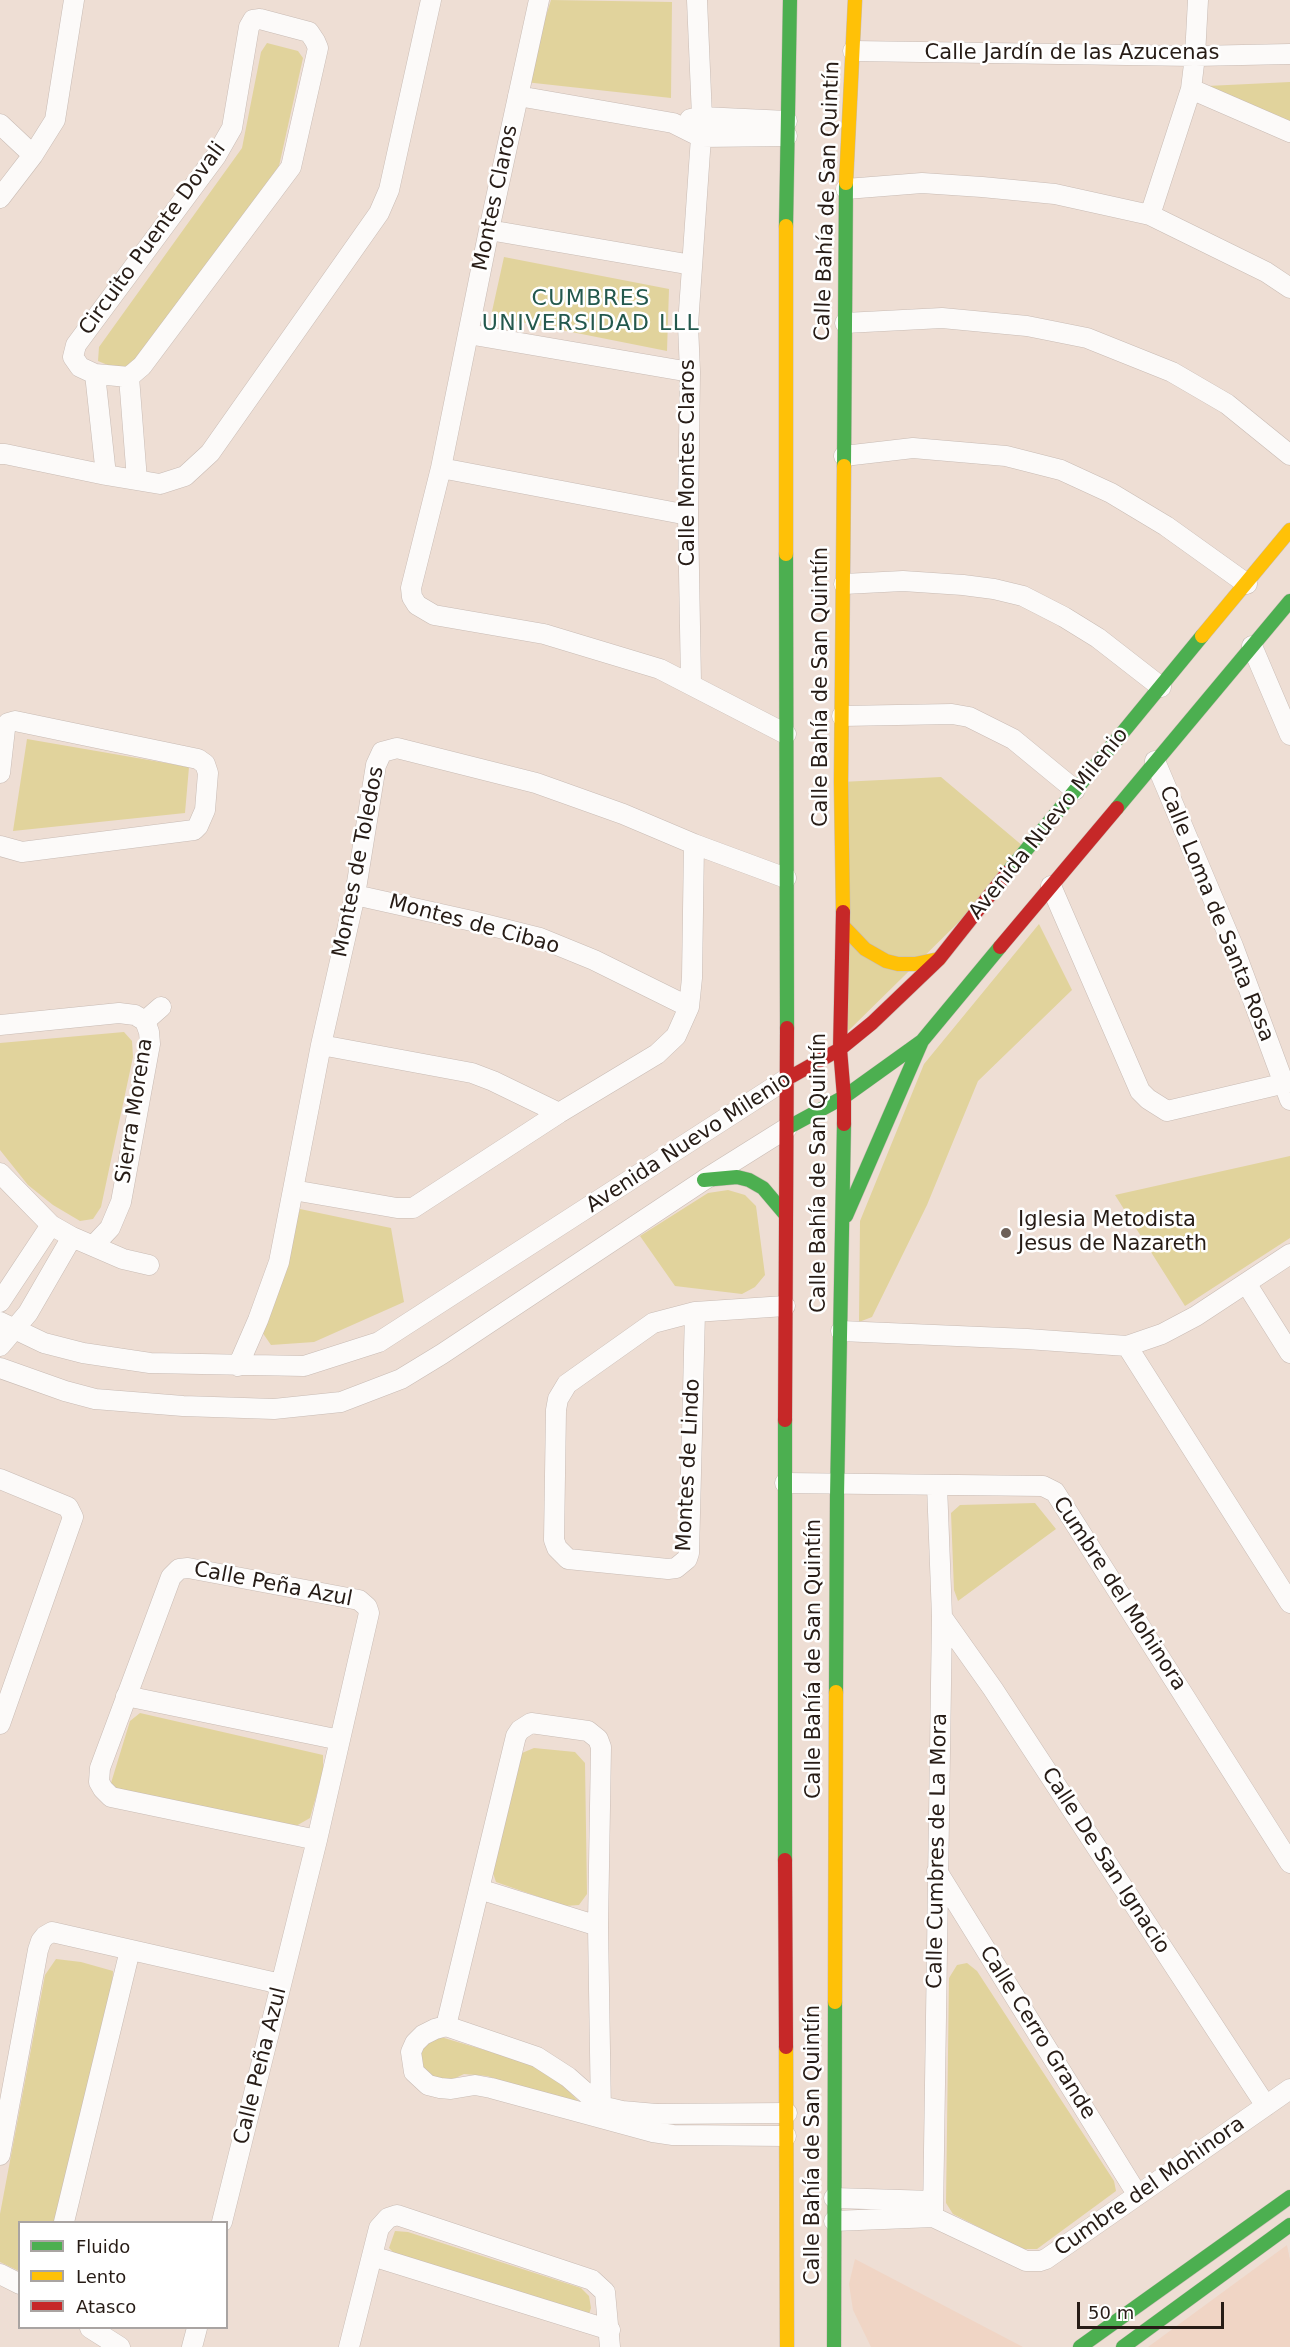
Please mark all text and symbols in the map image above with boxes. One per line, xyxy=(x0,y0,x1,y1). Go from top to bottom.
street label: Calle Jardín de las Azucenas xyxy=(925,41,1219,67)
street label: Calle Bahía de San Quintín xyxy=(811,61,845,341)
street label: Montes Claros xyxy=(468,123,524,273)
street label: Circuito Puente Dovali xyxy=(74,137,232,341)
district label: CUMBRES UNIVERSIDAD LLL xyxy=(482,286,700,338)
street label: Calle Montes Claros xyxy=(676,359,702,567)
street label: Calle Bahía de San Quintín xyxy=(809,547,835,827)
street label: Avenida Nuevo Milenio xyxy=(964,723,1134,925)
street label: Montes de Toledos xyxy=(328,764,390,960)
street label: Calle Loma de Santa Rosa xyxy=(1153,782,1279,1046)
street label: Montes de Cibao xyxy=(386,890,562,960)
street label: Calle Bahía de San Quintín xyxy=(807,1033,833,1313)
street label: Sierra Morena xyxy=(111,1037,159,1185)
street label: Avenida Nuevo Milenio xyxy=(582,1067,796,1219)
place label: Iglesia Metodista Jesus de Nazareth xyxy=(1018,1208,1207,1258)
marker: Iglesia Metodista Jesus de Nazareth xyxy=(999,1226,1013,1240)
street label: Montes de Lindo xyxy=(672,1378,706,1552)
street label: Cumbre del Mohinora xyxy=(1047,1492,1191,1696)
street label: Calle Bahía de San Quintín xyxy=(802,1519,828,1799)
street label: Calle Peña Azul xyxy=(192,1557,354,1613)
street label: Calle Cumbres de La Mora xyxy=(923,1713,953,1989)
street label: Calle De San Ignacio xyxy=(1035,1763,1175,1959)
street label: Calle Cerro Grande xyxy=(973,1942,1101,2124)
street label: Calle Peña Azul xyxy=(229,1985,293,2147)
street label: Calle Bahía de San Quintín xyxy=(801,2005,827,2285)
street label: Cumbre del Mohinora xyxy=(1050,2112,1250,2262)
legend xyxy=(18,2221,228,2329)
text: Fluido xyxy=(76,2236,130,2257)
text: Lento xyxy=(76,2266,126,2287)
scale bar xyxy=(1080,2290,1227,2328)
text: Atasco xyxy=(76,2296,136,2317)
text: 50 m xyxy=(1088,2302,1134,2323)

